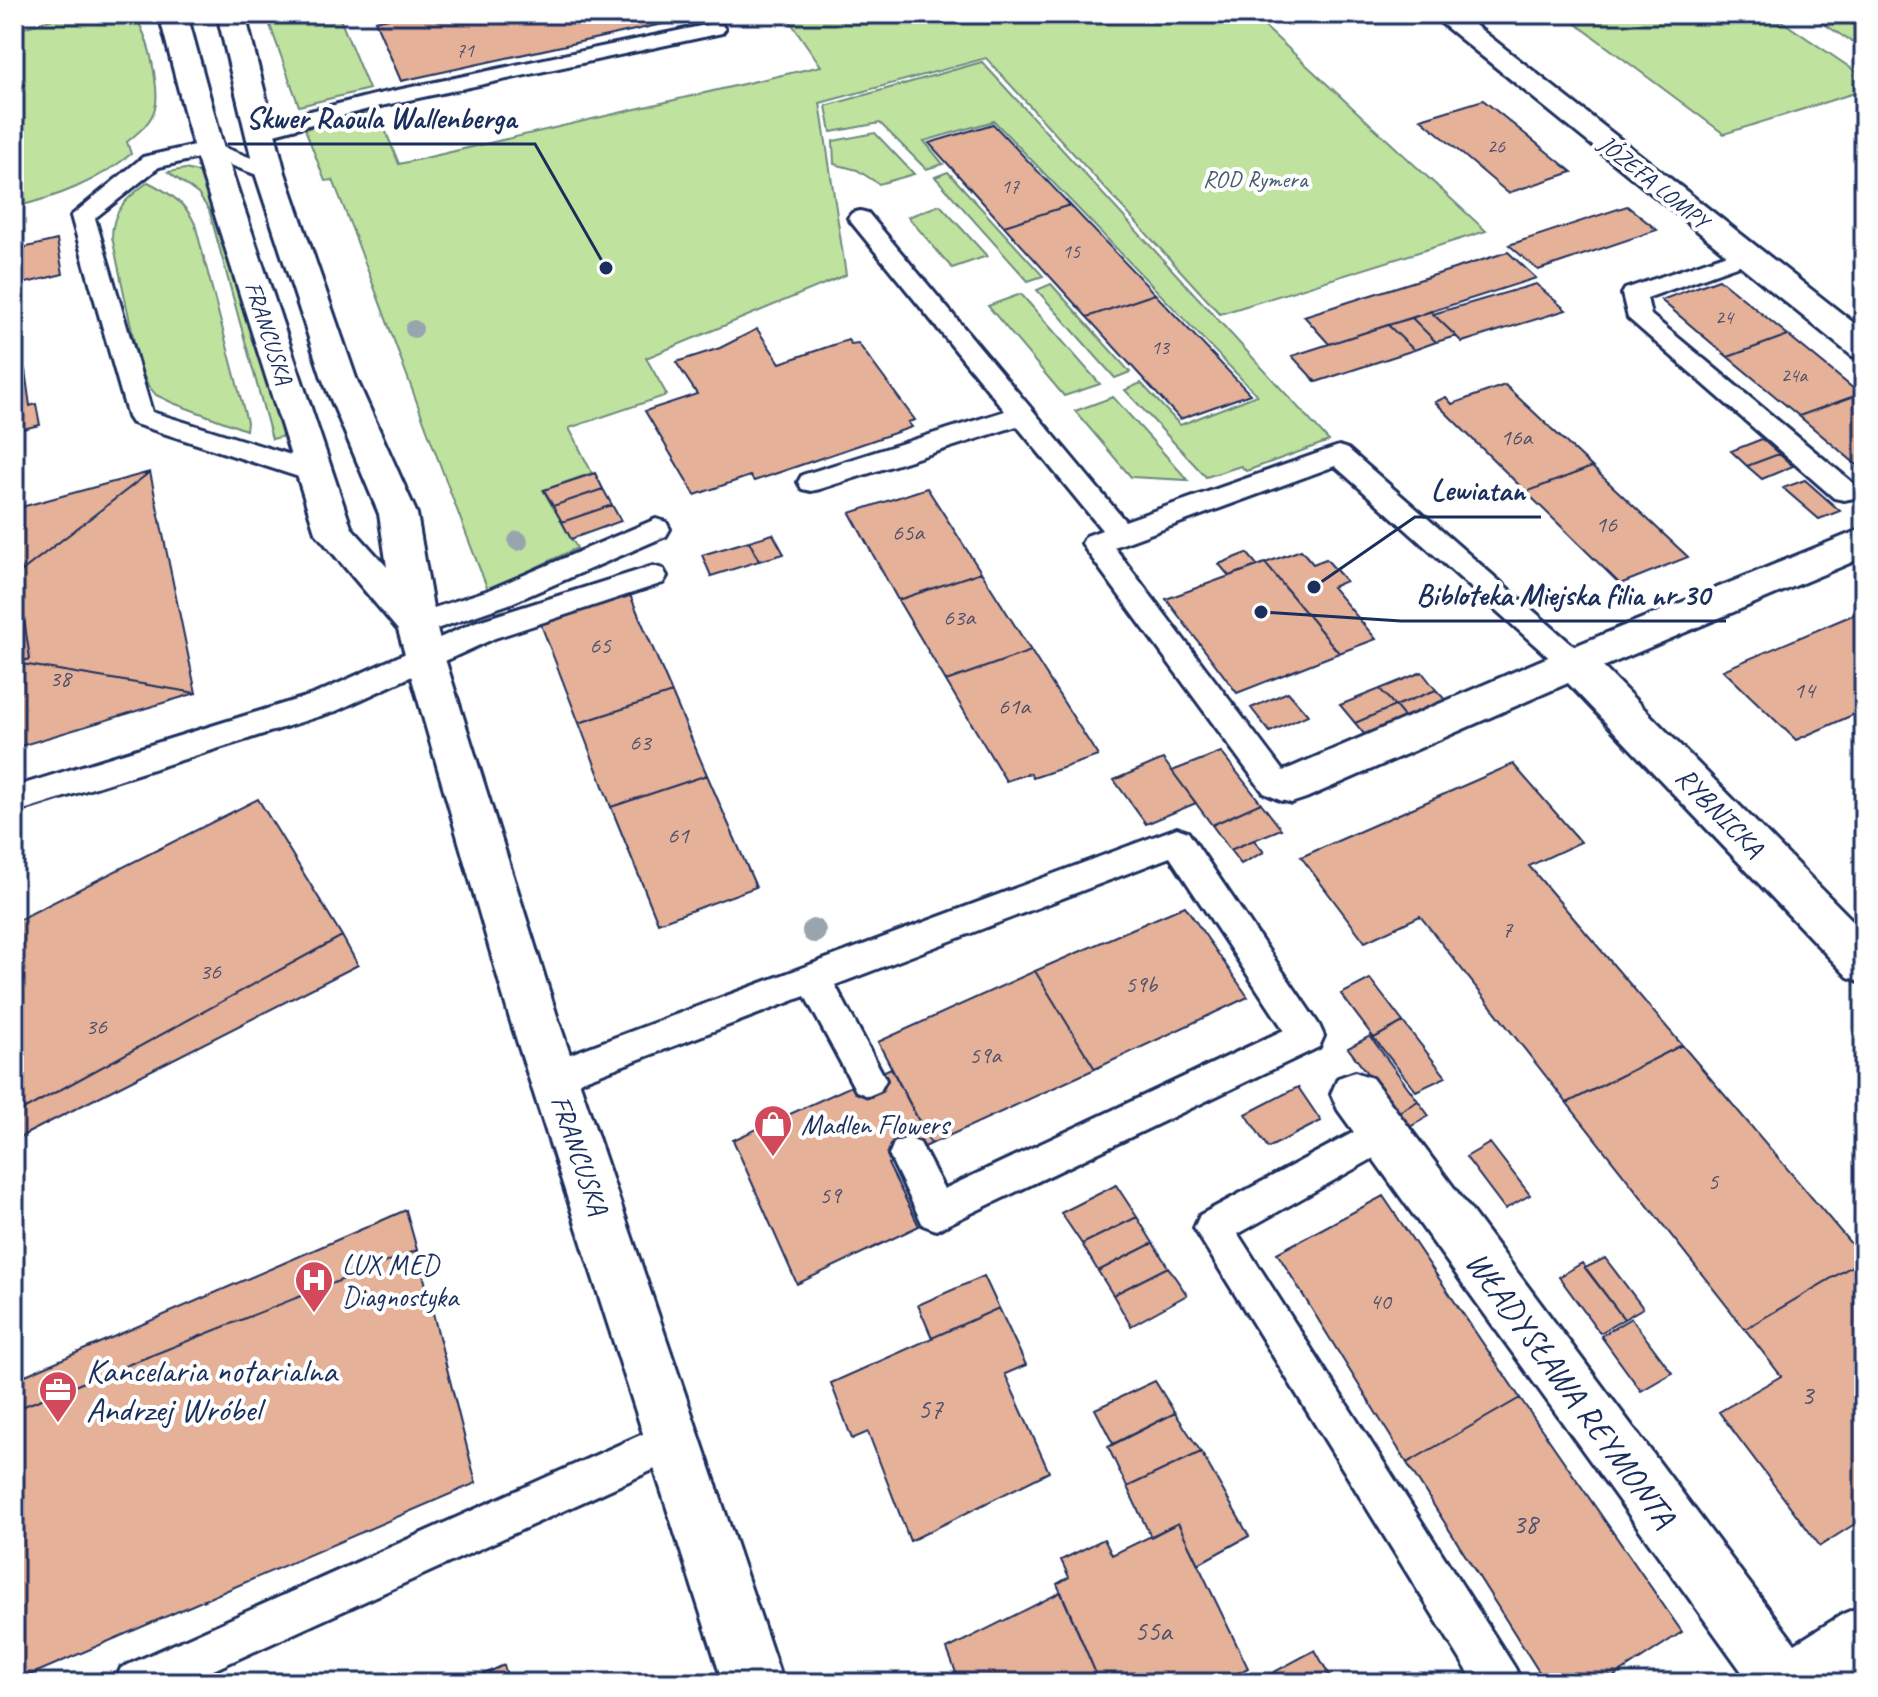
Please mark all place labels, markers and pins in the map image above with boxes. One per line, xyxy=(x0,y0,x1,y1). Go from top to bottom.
callout: Skwer Raoula Wallenberga xyxy=(228,90,535,144)
callout: Lewiatan xyxy=(1415,463,1541,517)
callout: Bibloteka Miejska filia nr 30 xyxy=(1401,567,1726,621)
shop icon: Madlen Flowers xyxy=(752,1103,794,1158)
place label: Madlen Flowers xyxy=(801,1107,951,1142)
place label: LUX MED Diagnostyka xyxy=(342,1247,460,1314)
hospital icon: LUX MED Diagnostyka xyxy=(293,1259,335,1314)
place label: Kancelaria notarialna Andrzej Wróbel xyxy=(86,1349,339,1431)
office icon: Kancelaria notarialna Andrzej Wróbel xyxy=(37,1369,79,1424)

